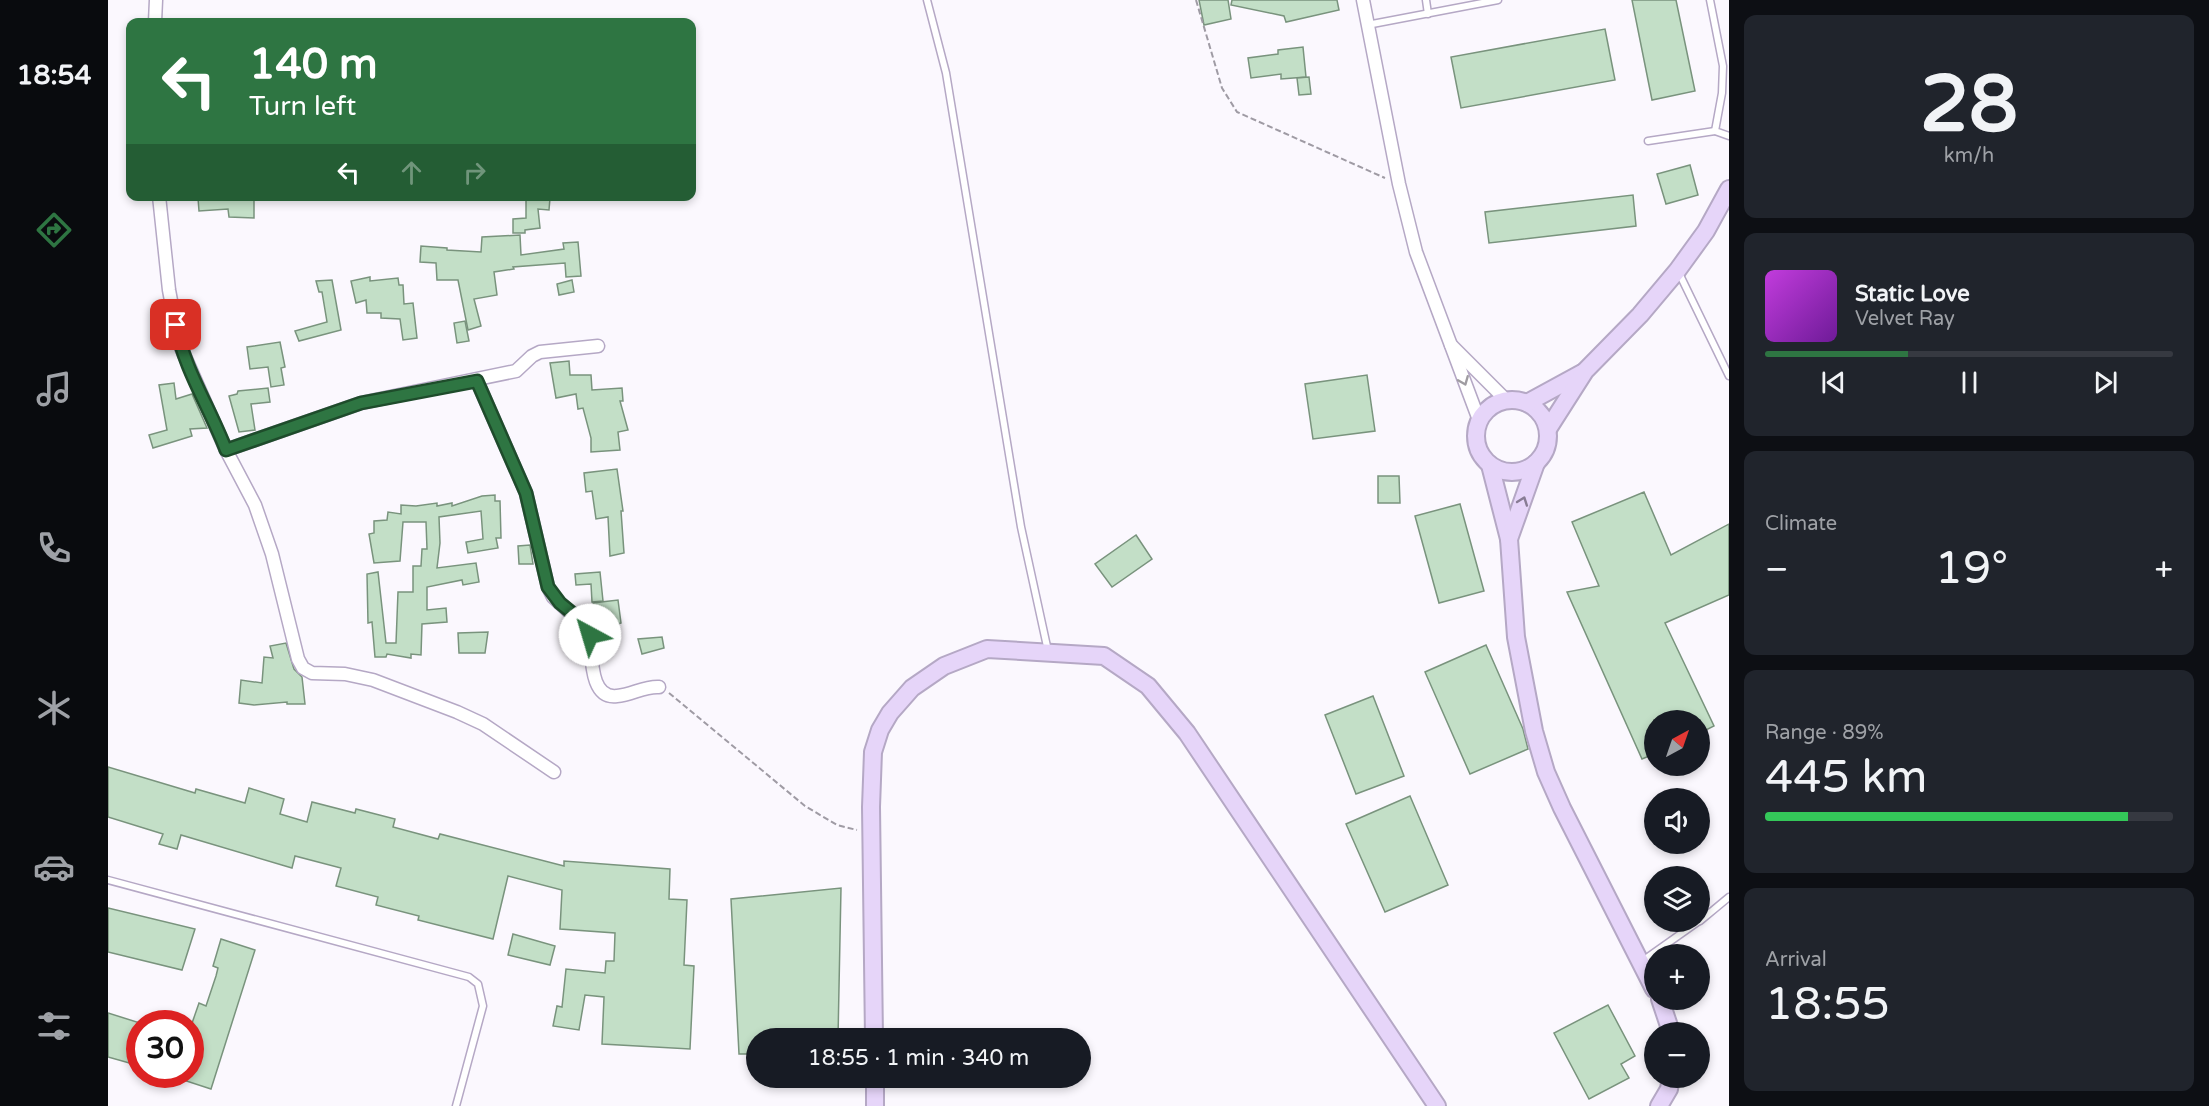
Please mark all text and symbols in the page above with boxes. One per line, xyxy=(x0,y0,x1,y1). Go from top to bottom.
text: 140 m xyxy=(249,39,378,90)
icon: left xyxy=(150,42,228,120)
text: 28 xyxy=(1920,58,2018,152)
text: 18:54 xyxy=(17,59,91,92)
text: Turn left xyxy=(249,90,356,123)
text: km/h xyxy=(1944,144,1994,168)
icon: left xyxy=(332,156,365,189)
icon: ahead xyxy=(395,156,428,189)
icon: right xyxy=(458,156,491,189)
icon: directions xyxy=(33,209,75,251)
text: Static Love xyxy=(1855,281,1970,307)
pin xyxy=(150,299,201,350)
text: Velvet Ray xyxy=(1855,307,1955,331)
icon: arrive xyxy=(159,308,192,341)
icon: previous xyxy=(1817,366,1850,399)
icon: pause xyxy=(1953,366,1986,399)
icon: next xyxy=(2089,366,2122,399)
icon: music xyxy=(33,368,75,410)
one-way arrow xyxy=(1457,375,1469,386)
one-way arrow xyxy=(1515,496,1528,507)
text: Climate xyxy=(1765,512,1837,536)
icon: phone xyxy=(33,527,75,569)
text: 19° xyxy=(1935,542,2008,596)
text: − xyxy=(1765,550,1789,589)
text: + xyxy=(2154,550,2173,589)
position arrow xyxy=(558,603,622,667)
icon: climate xyxy=(33,687,75,729)
north arrow xyxy=(1644,710,1710,776)
map controls xyxy=(1644,710,1710,1088)
text: Range · 89% xyxy=(1765,721,1884,745)
text: 445 km xyxy=(1765,751,1927,805)
button: sound xyxy=(1644,788,1710,854)
icon: car xyxy=(33,846,75,888)
button: layers xyxy=(1644,866,1710,932)
button: + xyxy=(1644,944,1710,1010)
text: Arrival xyxy=(1765,948,1827,972)
text: 18:55 xyxy=(1765,978,1890,1032)
icon: filters xyxy=(33,1005,75,1047)
speed limit sign: 30 xyxy=(126,1010,204,1088)
button: − xyxy=(1644,1022,1710,1088)
text: 18:55 · 1 min · 340 m xyxy=(808,1045,1029,1071)

